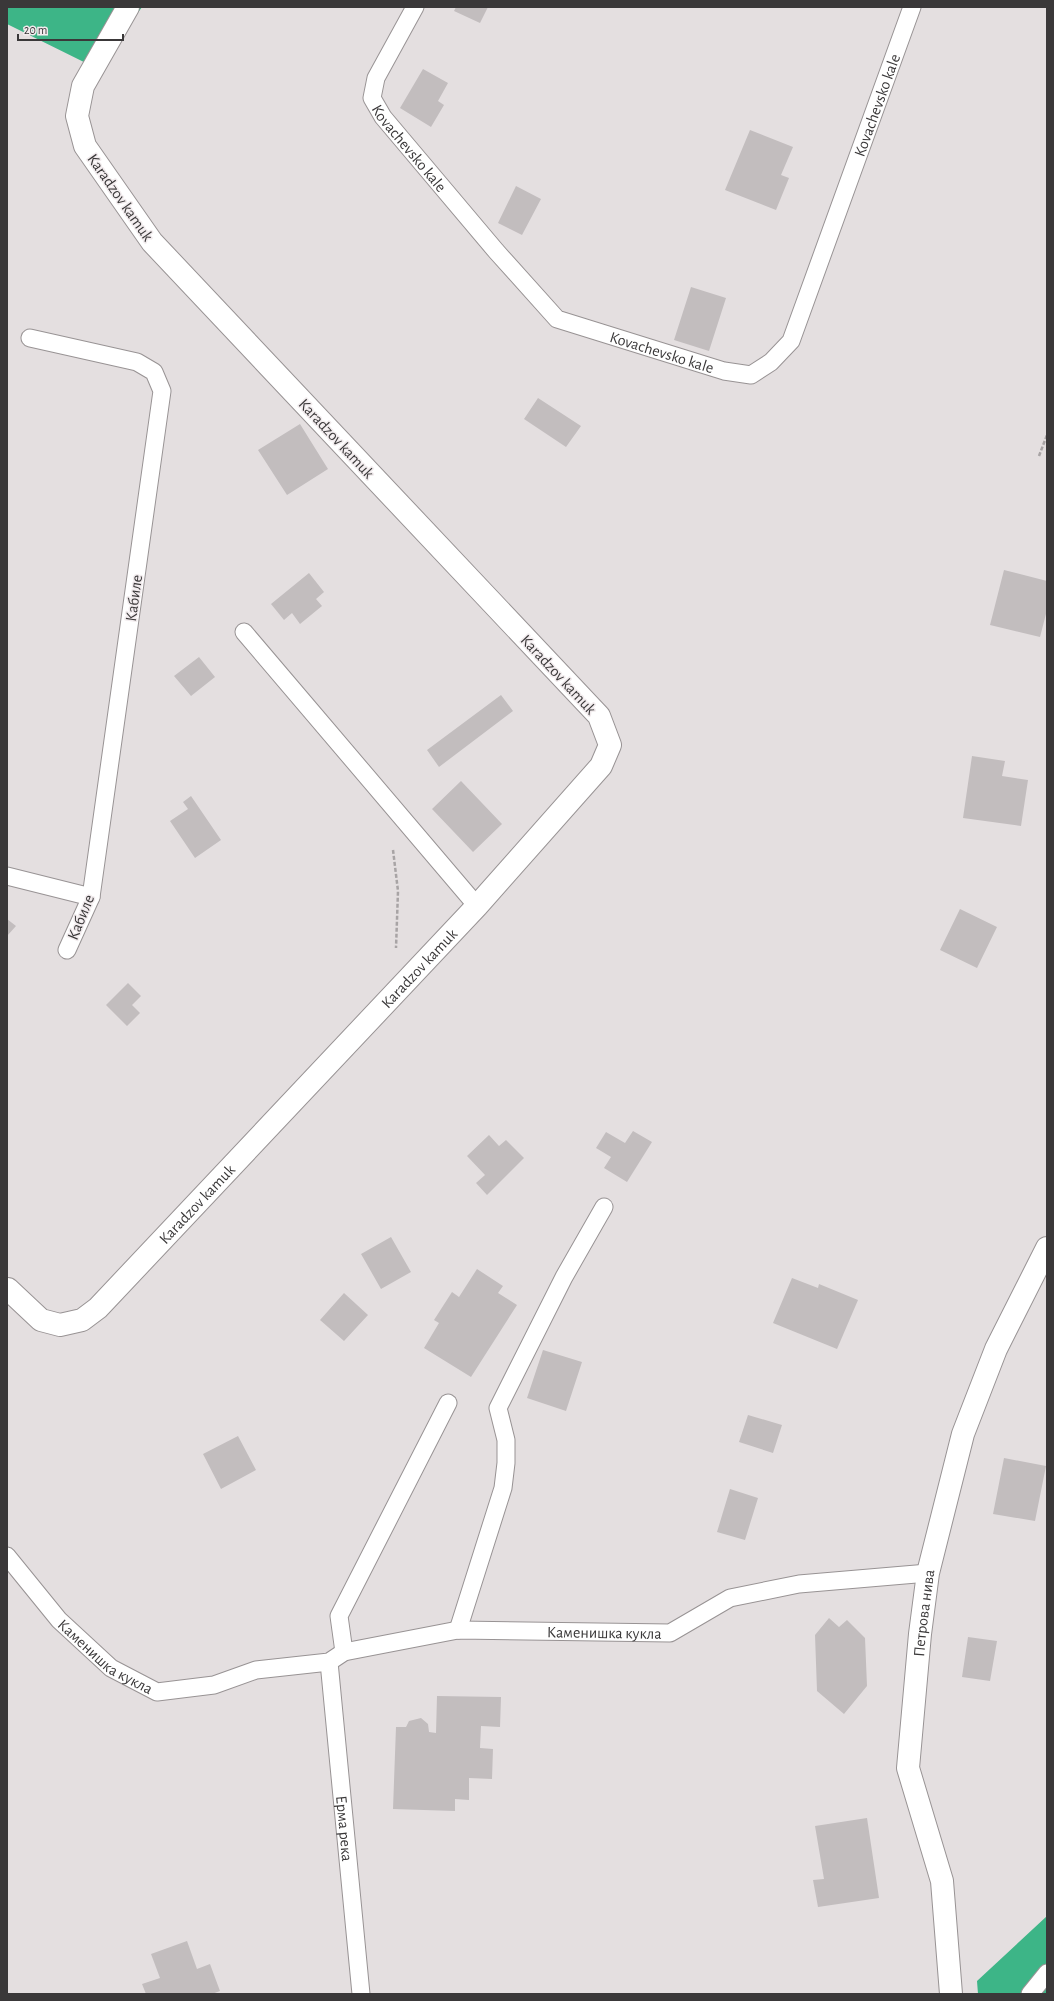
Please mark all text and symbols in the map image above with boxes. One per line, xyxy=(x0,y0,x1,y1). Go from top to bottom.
scale bar xyxy=(18,16,123,42)
text: 20 m xyxy=(24,24,47,36)
street label: Kovachevsko kale xyxy=(852,52,903,159)
street label: Kovachevsko kale xyxy=(369,102,449,195)
street label: Karadzov kamuk xyxy=(84,151,156,245)
street label: Kovachevsko kale xyxy=(608,329,716,376)
street label: Karadzov kamuk xyxy=(296,396,378,482)
street label: Кабиле xyxy=(123,574,145,623)
street label: Karadzov kamuk xyxy=(518,632,600,718)
street label: Кабиле xyxy=(65,892,97,942)
street label: Karadzov kamuk xyxy=(378,925,461,1011)
street label: Karadzov kamuk xyxy=(156,1161,239,1247)
street label: Петрова нива xyxy=(911,1569,937,1658)
street label: Каменишка кукла xyxy=(54,1616,155,1697)
street label: Каменишка кукла xyxy=(547,1624,662,1643)
street label: Ерма река xyxy=(333,1795,355,1862)

